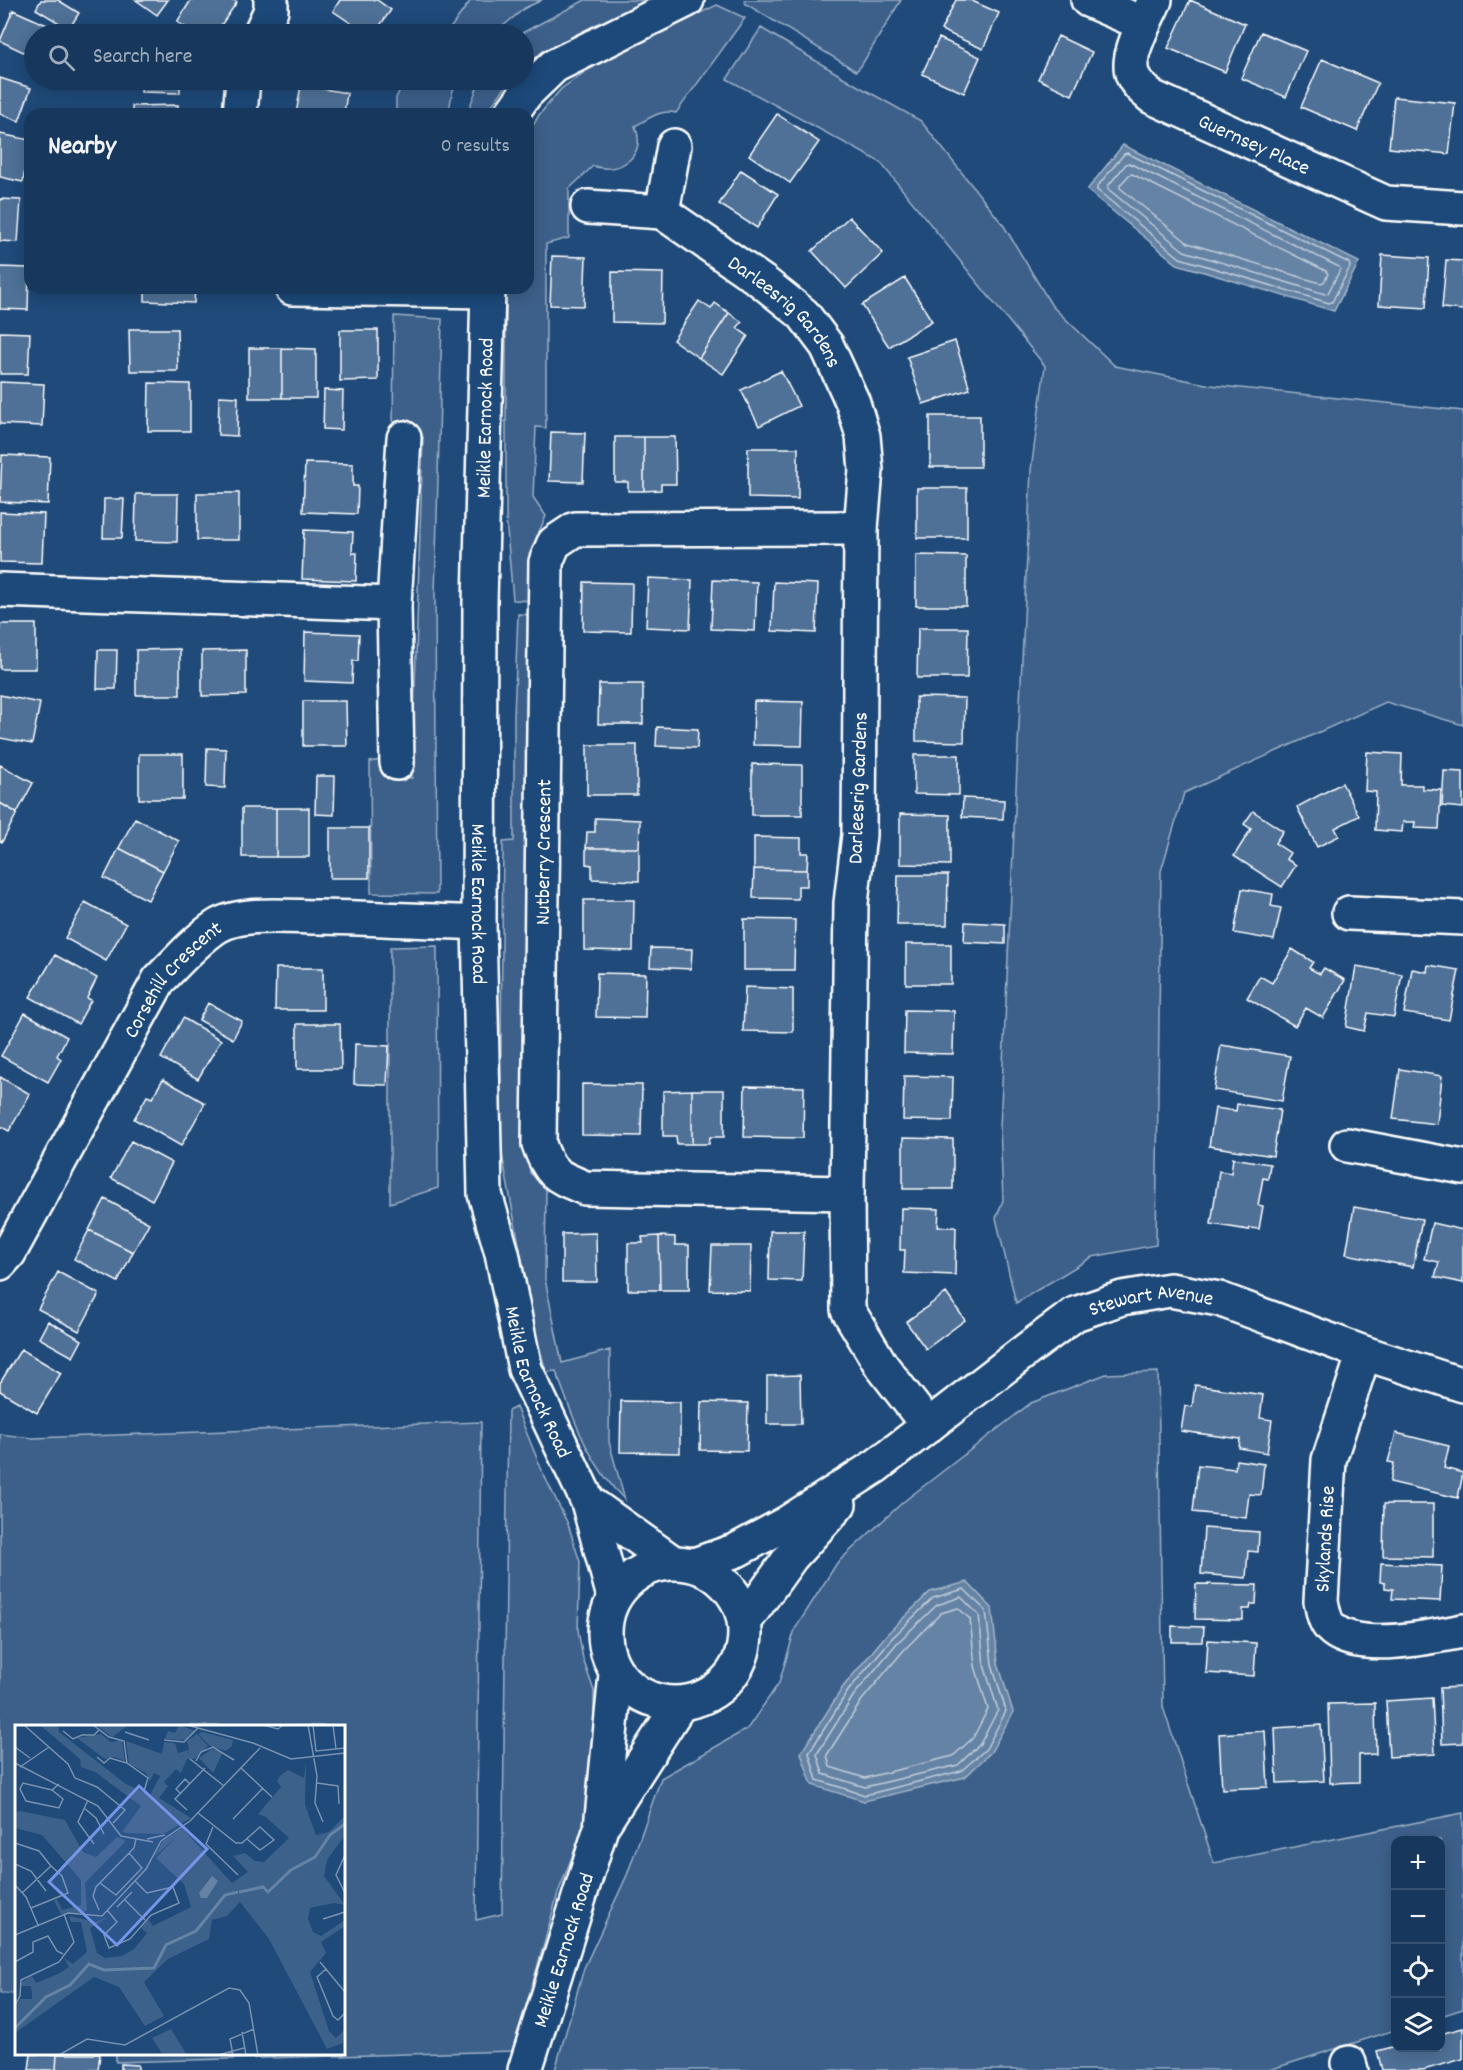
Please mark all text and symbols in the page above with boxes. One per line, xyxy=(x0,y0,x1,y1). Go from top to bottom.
search box xyxy=(24,24,534,90)
icon: search xyxy=(45,41,78,74)
text: Search here xyxy=(93,42,192,73)
street label: Guernsey Place xyxy=(1192,108,1314,185)
text: Nearby xyxy=(48,129,116,166)
text: 0 results xyxy=(441,133,510,161)
street label: Darleesrig Gardens xyxy=(720,250,847,373)
street label: Meikle Earnock Road xyxy=(471,338,503,499)
street label: Darleesrig Gardens xyxy=(842,711,878,865)
street label: Nutberry Crescent xyxy=(530,779,561,925)
street label: Meikle Earnock Road xyxy=(461,824,492,985)
street label: Corsehill Crescent xyxy=(118,915,229,1044)
street label: Stewart Avenue xyxy=(1085,1278,1215,1326)
street label: Meikle Earnock Road xyxy=(495,1304,577,1464)
street label: Skylands Rise xyxy=(1309,1485,1345,1593)
inset map xyxy=(15,1725,345,2055)
map controls xyxy=(1391,1836,1445,2052)
button: + xyxy=(1391,1836,1445,1890)
street label: Meikle Earnock Road xyxy=(527,1870,604,2032)
button: − xyxy=(1391,1890,1445,1944)
button: locate xyxy=(1391,1944,1445,1998)
button: layers xyxy=(1391,1998,1445,2052)

